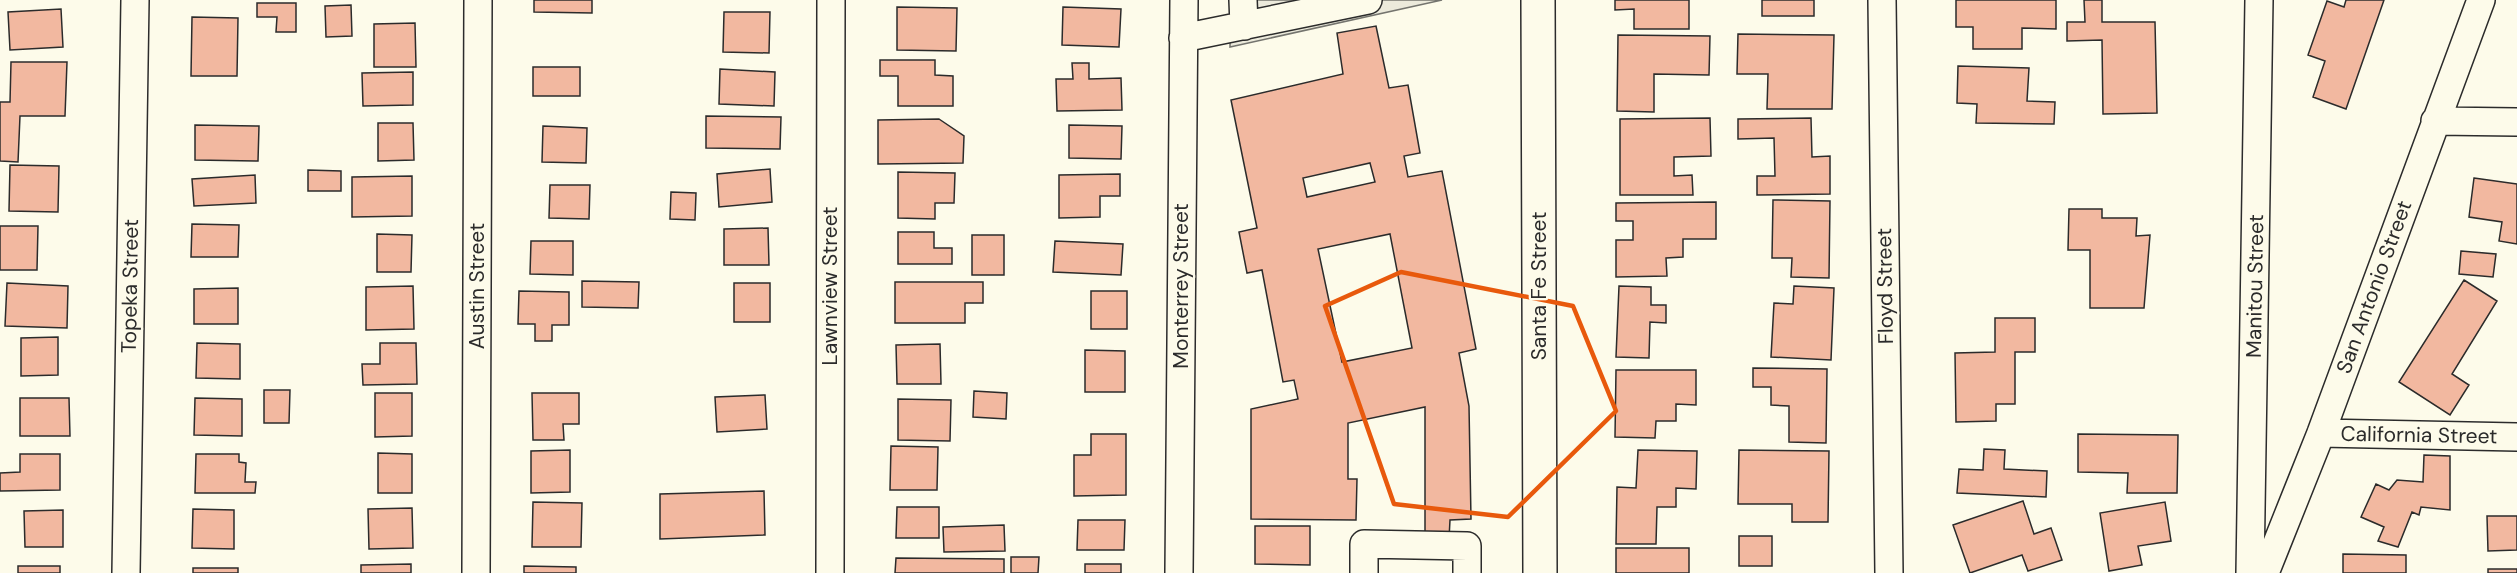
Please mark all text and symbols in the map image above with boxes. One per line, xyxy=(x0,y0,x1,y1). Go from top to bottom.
street label: San Antonio Street xyxy=(2330,197,2418,377)
street label: Monterrey Street xyxy=(1167,203,1195,369)
street label: Lawnview Street xyxy=(816,207,844,365)
street label: Santa Fe Street xyxy=(1525,212,1553,360)
street label: Manitou Street xyxy=(2240,214,2270,358)
street label: Topeka Street xyxy=(115,219,145,353)
street label: Austin Street xyxy=(463,223,491,349)
street label: Floyd Street xyxy=(1870,228,1900,344)
street label: California Street xyxy=(2340,420,2498,450)

